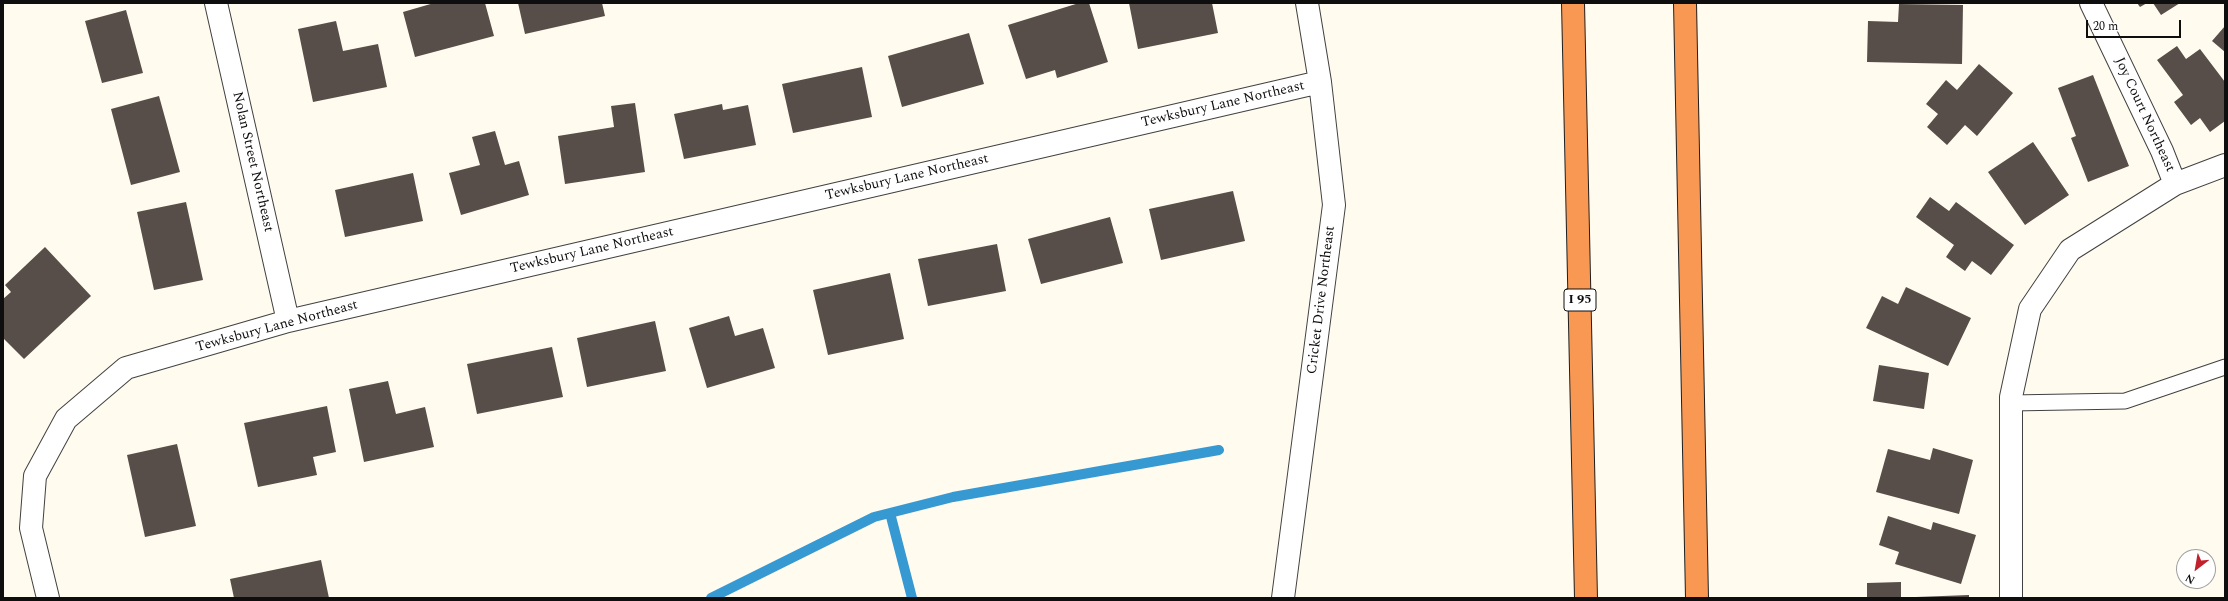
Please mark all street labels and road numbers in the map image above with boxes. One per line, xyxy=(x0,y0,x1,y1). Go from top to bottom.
street label: Joy Court Northeast xyxy=(2110,55,2178,175)
street label: Tewksbury Lane Northeast xyxy=(1140,78,1306,132)
street label: Nolan Street Northeast xyxy=(228,90,276,234)
street label: Tewksbury Lane Northeast xyxy=(824,151,990,205)
street label: Tewksbury Lane Northeast xyxy=(509,224,675,278)
street label: Cricket Drive Northeast xyxy=(1305,225,1339,375)
road number: I 95 xyxy=(1564,289,1596,311)
street label: Tewksbury Lane Northeast xyxy=(194,297,360,357)

